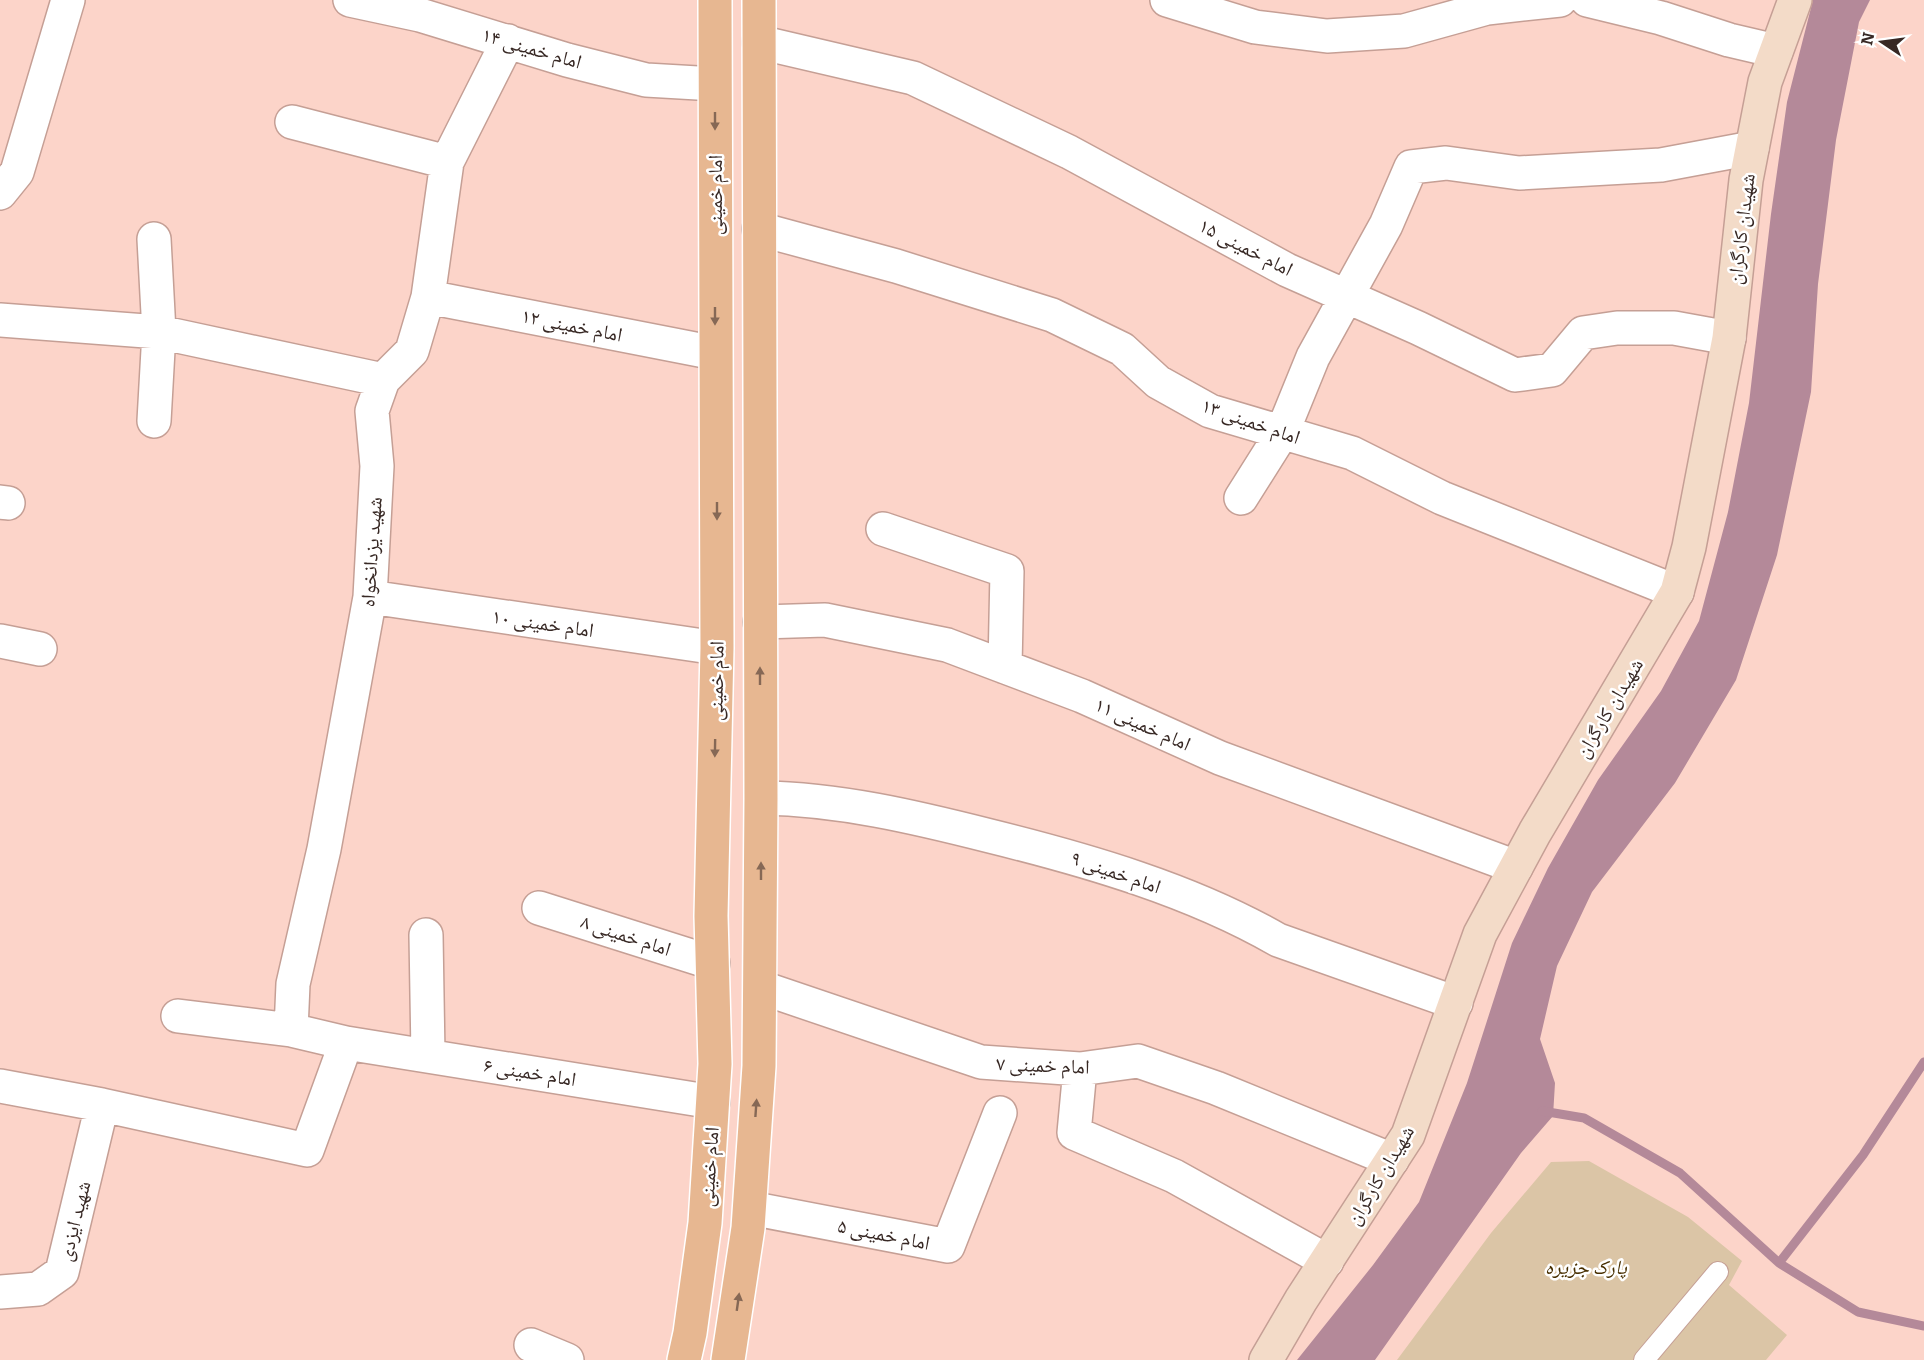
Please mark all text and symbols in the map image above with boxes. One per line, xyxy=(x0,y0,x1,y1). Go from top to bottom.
north arrow xyxy=(1852,12,1912,72)
street label: امام خمینی ۱۴ xyxy=(479,22,585,76)
text: N xyxy=(1857,31,1879,47)
one-way arrow xyxy=(710,112,720,131)
street label: امام خمینی xyxy=(703,155,729,235)
street label: شهیدان کارگران xyxy=(1722,172,1760,286)
street label: امام خمینی ۱۵ xyxy=(1194,213,1297,283)
street label: امام خمینی ۱۲ xyxy=(519,303,625,349)
one-way arrow xyxy=(710,307,720,326)
street label: امام خمینی ۱۳ xyxy=(1198,393,1303,451)
street label: شهید یزدانخواه xyxy=(355,496,387,608)
one-way arrow xyxy=(712,502,722,521)
street label: امام خمینی ۱۰ xyxy=(490,604,595,644)
street label: امام خمینی xyxy=(703,641,731,721)
street label: شهیدان کارگران xyxy=(1570,654,1648,762)
one-way arrow xyxy=(755,667,765,686)
street label: امام خمینی ۱۱ xyxy=(1091,692,1195,758)
one-way arrow xyxy=(710,739,719,758)
street label: امام خمینی ۹ xyxy=(1067,845,1164,900)
one-way arrow xyxy=(756,862,766,881)
street label: امام خمینی ۸ xyxy=(577,909,674,963)
street label: امام خمینی ۷ xyxy=(996,1051,1090,1081)
street label: امام خمینی ۶ xyxy=(482,1053,578,1093)
one-way arrow xyxy=(752,1099,761,1118)
street label: شهیدان کارگران xyxy=(1341,1121,1419,1229)
street label: امام خمینی xyxy=(694,1126,726,1208)
street label: شهید ایزدی xyxy=(52,1178,96,1264)
street label: امام خمینی ۵ xyxy=(835,1213,932,1257)
park label: پارک جزیره xyxy=(1545,1255,1627,1279)
one-way arrow xyxy=(733,1293,742,1312)

